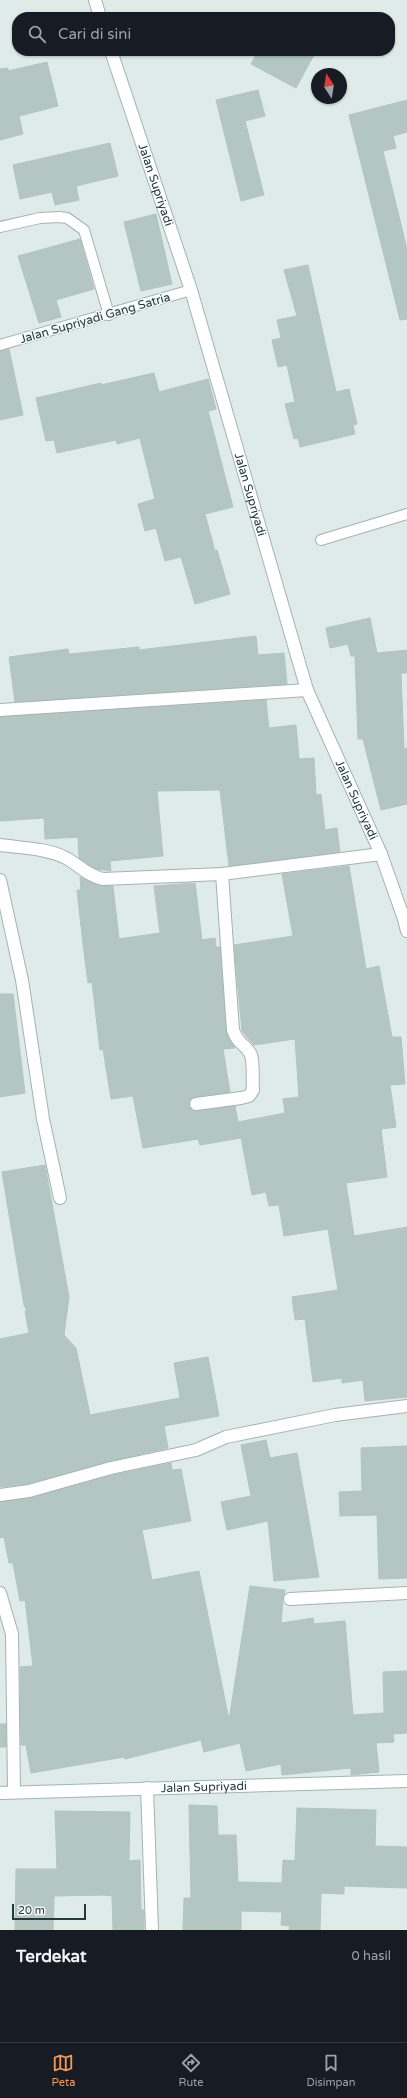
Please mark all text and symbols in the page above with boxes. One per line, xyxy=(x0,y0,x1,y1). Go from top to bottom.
search box xyxy=(12,12,395,56)
icon: search xyxy=(26,23,48,45)
text: Cari di sini xyxy=(58,25,131,43)
north arrow xyxy=(311,68,347,104)
street label: Jalan Supriyadi xyxy=(135,142,176,228)
street label: Jalan Supriyadi Gang Satria xyxy=(18,290,172,346)
street label: Jalan Supriyadi xyxy=(232,451,269,538)
street label: Jalan Supriyadi xyxy=(332,758,381,842)
street label: Jalan Supriyadi xyxy=(161,1779,247,1795)
scale bar xyxy=(12,1902,86,1921)
text: 20 m xyxy=(18,1904,45,1917)
text: Terdekat xyxy=(16,1946,86,1967)
text: 0 hasil xyxy=(352,1948,391,1964)
tab: Peta xyxy=(52,2052,75,2089)
tab: Rute xyxy=(179,2052,203,2089)
tab: Disimpan xyxy=(307,2052,355,2089)

